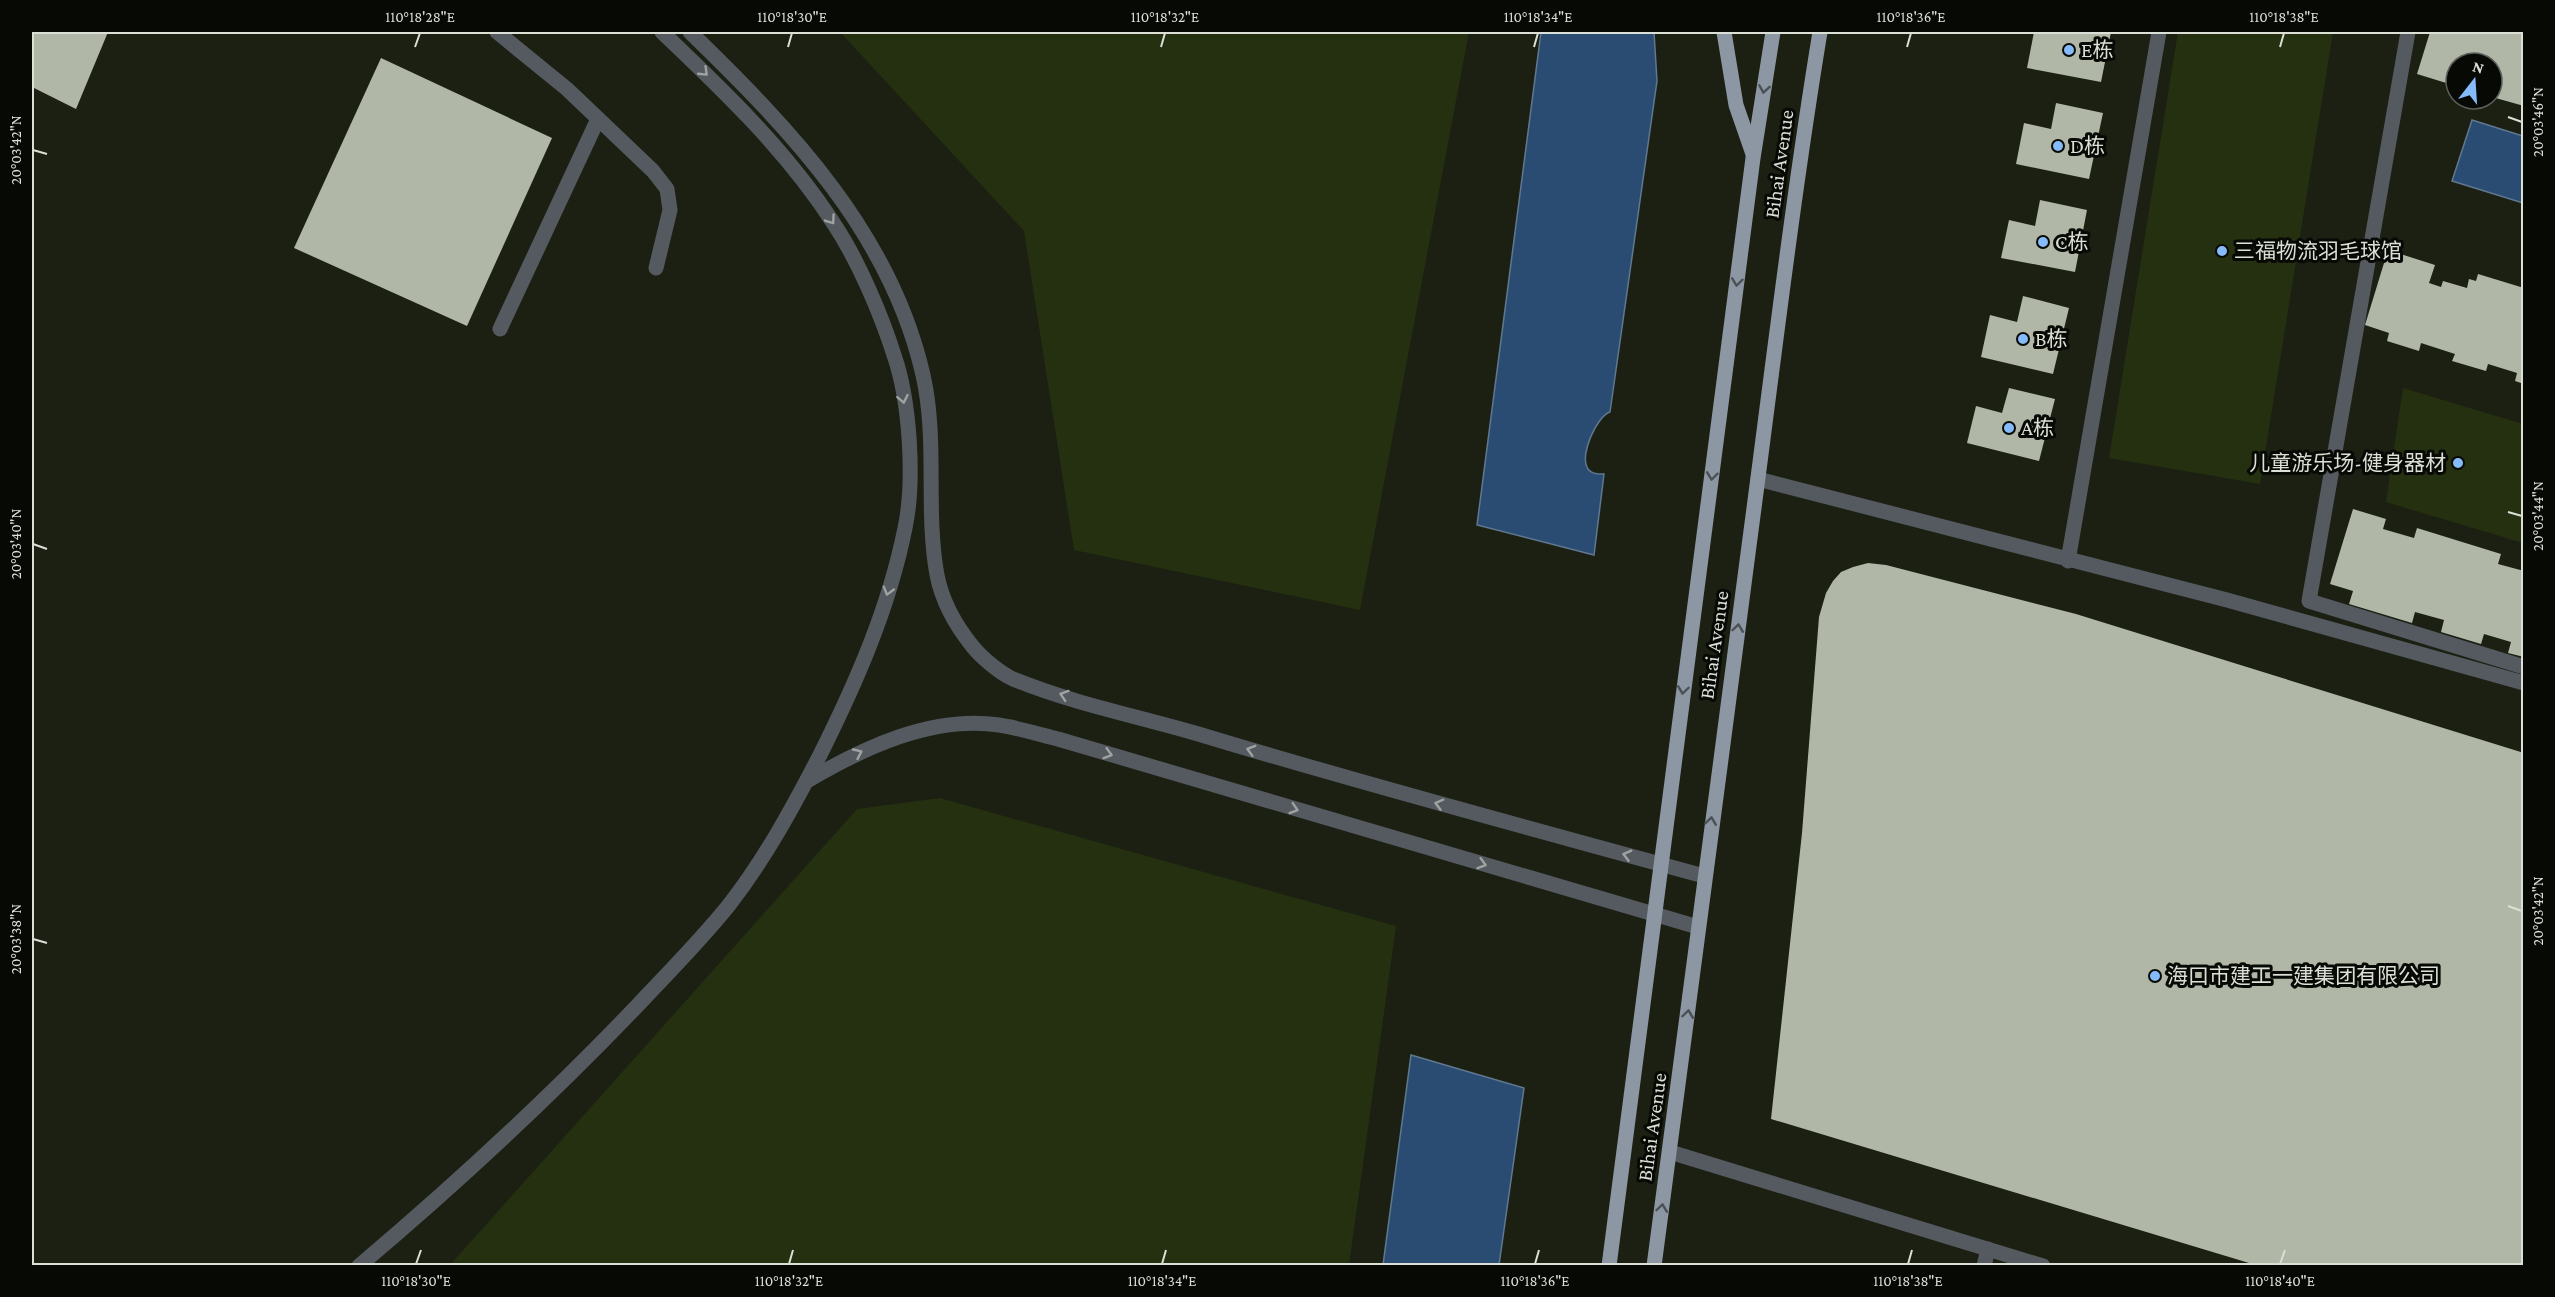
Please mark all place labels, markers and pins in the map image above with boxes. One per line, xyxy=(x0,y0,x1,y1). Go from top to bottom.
place label: E栋 xyxy=(2081,38,2113,62)
marker: E栋 xyxy=(2062,43,2076,57)
place label: D栋 xyxy=(2070,134,2105,158)
marker: D栋 xyxy=(2051,139,2065,153)
place label: C栋 xyxy=(2055,230,2088,254)
marker: C栋 xyxy=(2036,235,2050,249)
place label: 三福物流羽毛球馆 xyxy=(2234,239,2402,263)
marker: 三福物流羽毛球馆 xyxy=(2215,244,2229,258)
place label: B栋 xyxy=(2035,327,2067,351)
marker: B栋 xyxy=(2016,332,2030,346)
place label: A栋 xyxy=(2021,416,2054,440)
marker: A栋 xyxy=(2002,421,2016,435)
place label: 儿童游乐场-健身器材 xyxy=(2249,451,2446,475)
marker: 儿童游乐场-健身器材 xyxy=(2451,456,2465,470)
place label: 海口市建工一建集团有限公司 xyxy=(2167,964,2440,988)
marker: 海口市建工一建集团有限公司 xyxy=(2148,969,2162,983)

